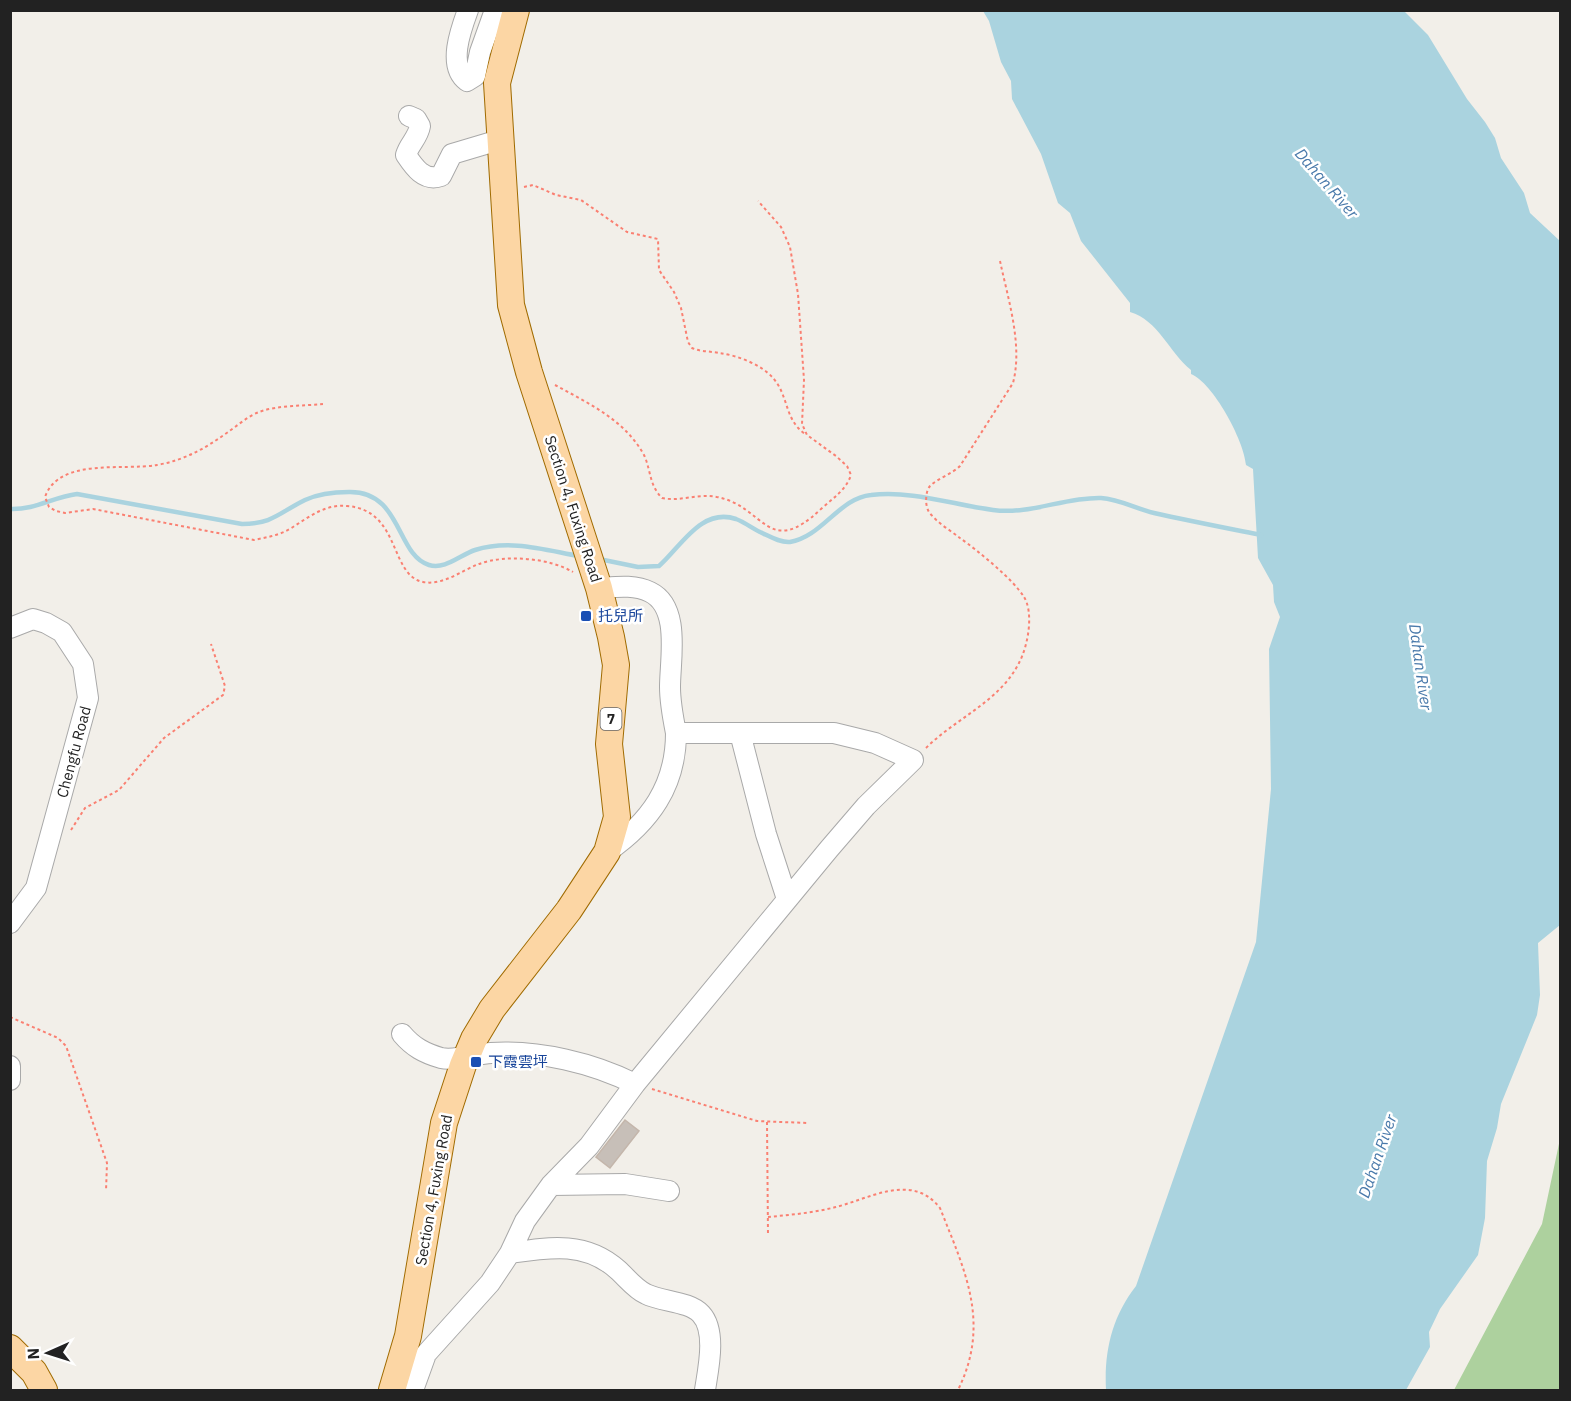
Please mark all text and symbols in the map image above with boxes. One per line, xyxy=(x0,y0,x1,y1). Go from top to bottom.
water label: Dahan River xyxy=(1291,144,1364,223)
street label: Section 4, Fuxing Road xyxy=(541,433,606,585)
place label: 托兒所 xyxy=(598,606,643,625)
marker: 托兒所 xyxy=(579,609,593,623)
water label: Dahan River xyxy=(1405,623,1437,713)
street label: Chengfu Road xyxy=(52,704,95,800)
road number: 7 xyxy=(600,708,622,730)
place label: 下霞雲坪 xyxy=(488,1052,548,1071)
marker: 下霞雲坪 xyxy=(469,1055,483,1069)
water label: Dahan River xyxy=(1353,1111,1401,1200)
street label: Section 4, Fuxing Road xyxy=(411,1113,456,1267)
north arrow xyxy=(18,1323,78,1383)
text: N xyxy=(23,1347,43,1360)

